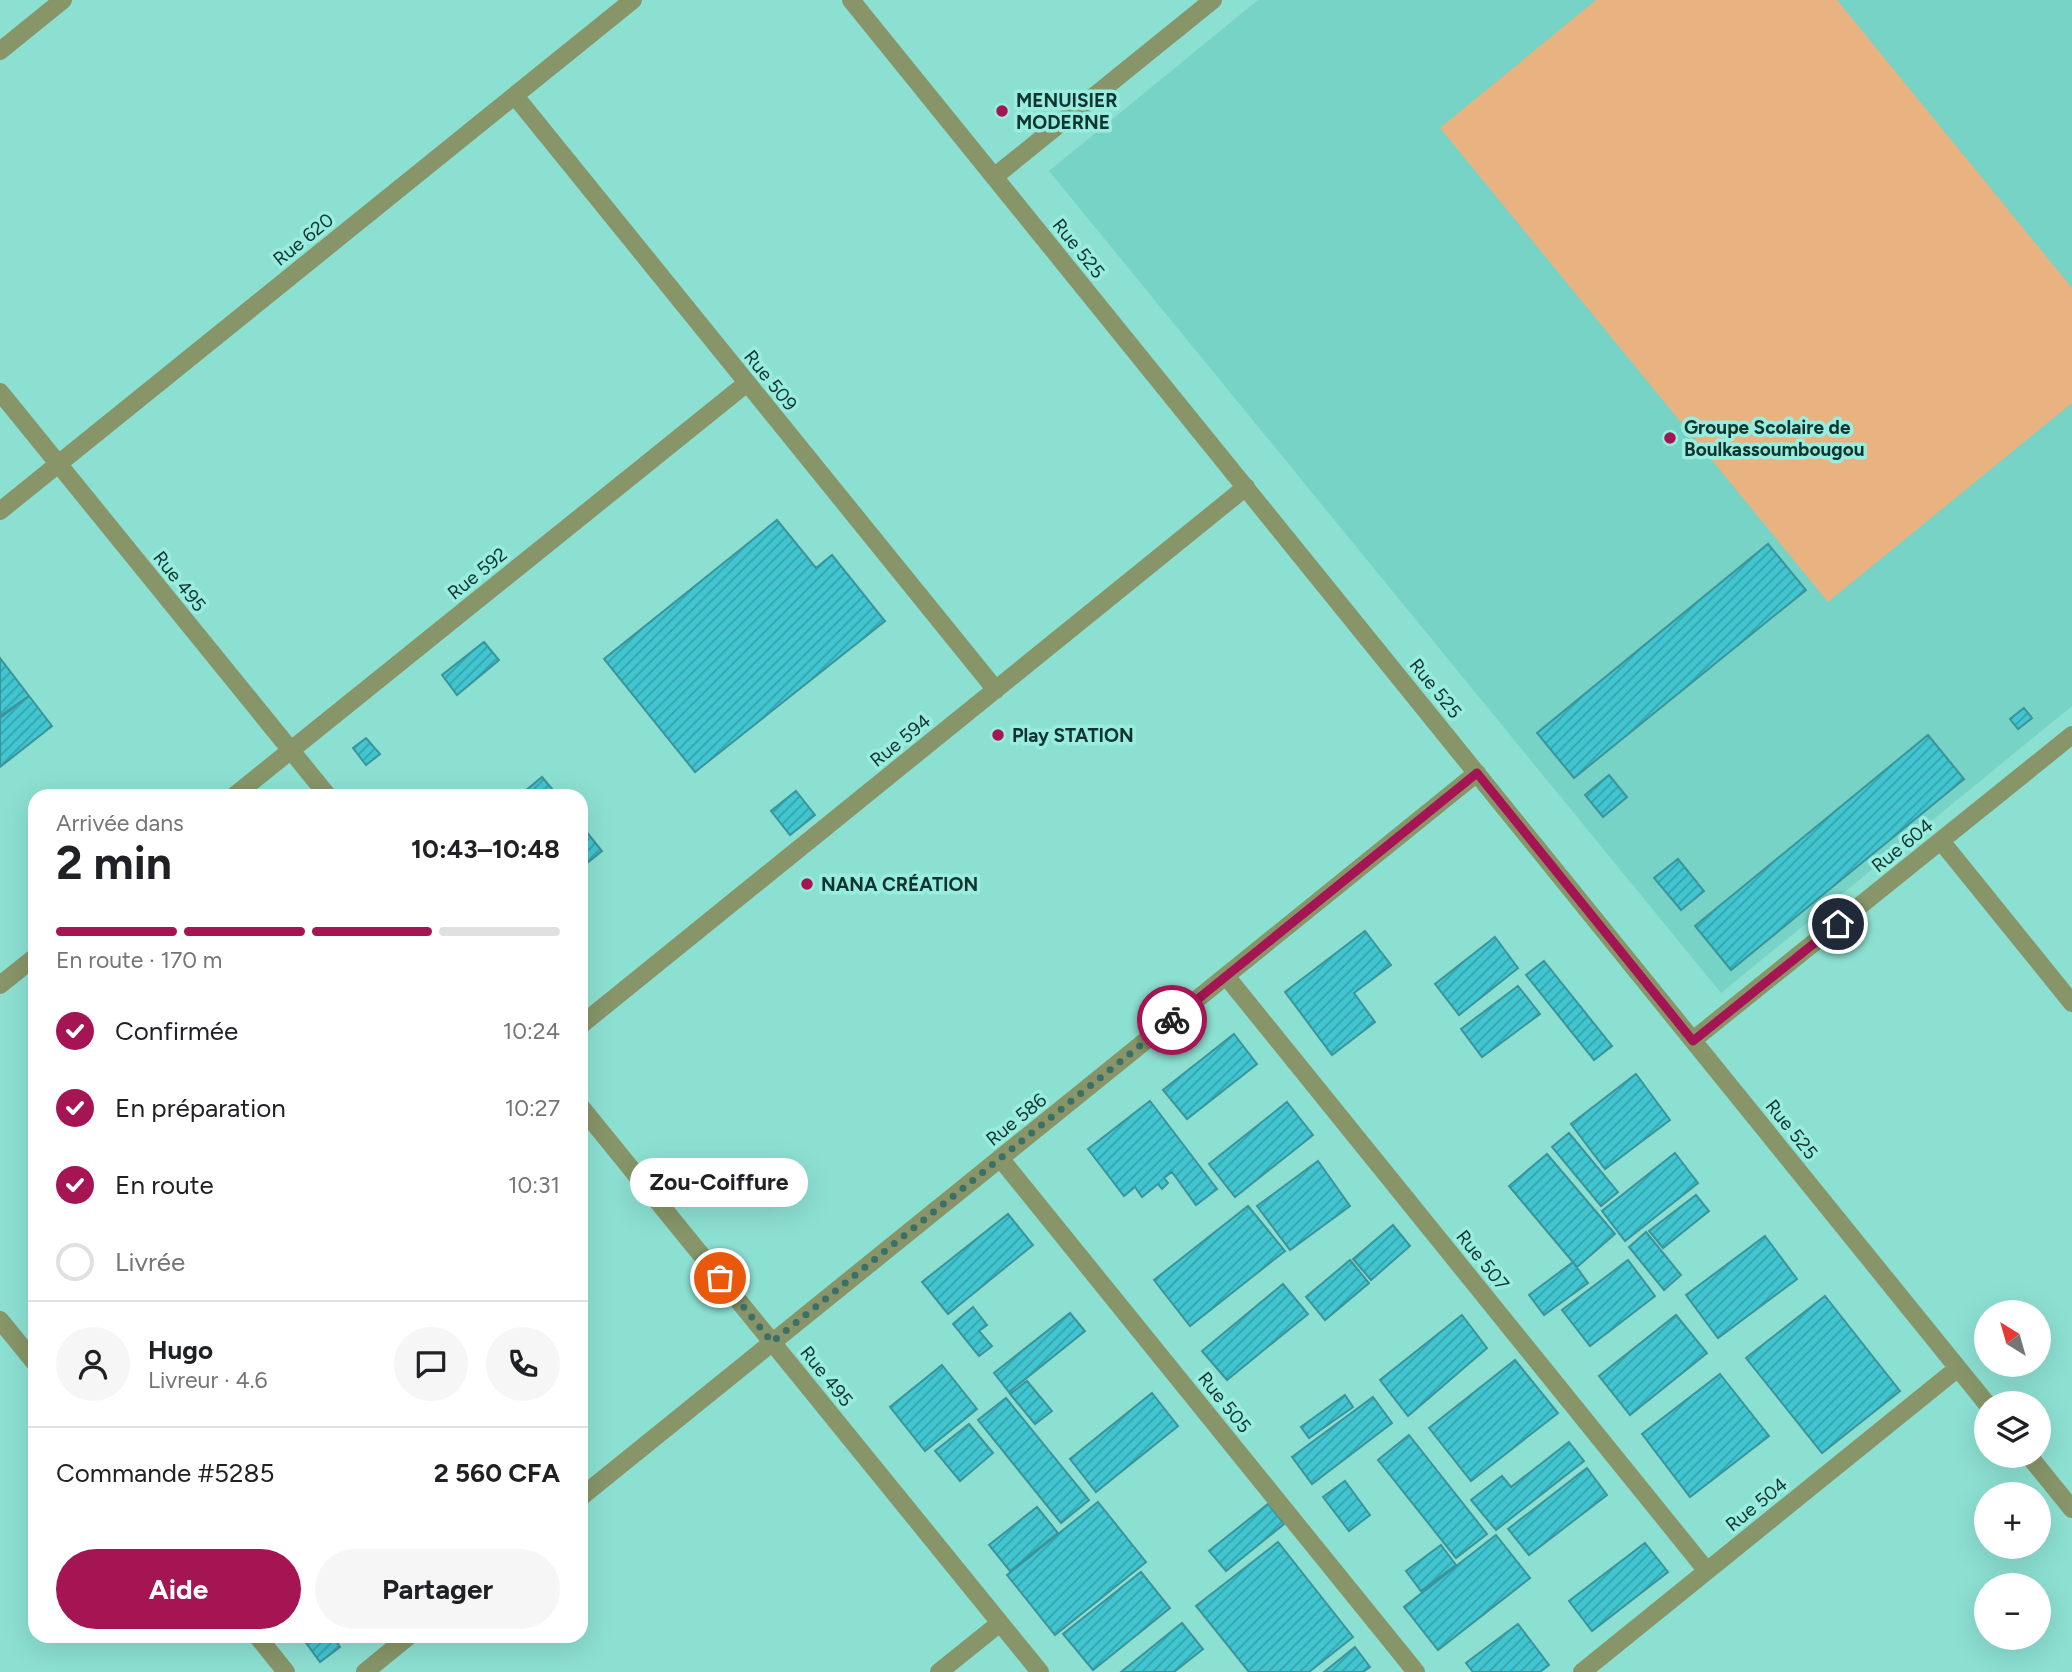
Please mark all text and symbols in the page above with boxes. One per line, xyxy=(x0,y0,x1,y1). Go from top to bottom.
place label: MENUISIER MODERNE xyxy=(1016,89,1118,134)
marker: MENUISIER MODERNE xyxy=(994,103,1010,119)
street label: Rue 620 xyxy=(268,208,338,271)
street label: Rue 525 xyxy=(1048,214,1110,283)
street label: Rue 509 xyxy=(739,345,802,415)
place label: Groupe Scolaire de Boulkassoumbougou xyxy=(1684,416,1864,461)
marker: Groupe Scolaire de Boulkassoumbougou xyxy=(1662,430,1678,446)
street label: Rue 592 xyxy=(443,542,512,604)
street label: Rue 495 xyxy=(148,546,211,616)
street label: Rue 525 xyxy=(1405,654,1467,723)
street label: Rue 594 xyxy=(865,709,935,772)
place label: Play STATION xyxy=(1012,724,1134,747)
marker: Play STATION xyxy=(990,727,1006,743)
text: Arrivée dans xyxy=(56,809,184,837)
street label: Rue 604 xyxy=(1867,814,1938,877)
text: 10:43–10:48 xyxy=(411,833,560,865)
text: 2 min xyxy=(56,835,172,891)
place label: NANA CRÉATION xyxy=(821,873,978,896)
marker: NANA CRÉATION xyxy=(799,876,815,892)
pin xyxy=(1808,894,1868,954)
icon: home xyxy=(1819,905,1857,943)
text: En route · 170 m xyxy=(56,946,222,974)
courier xyxy=(1137,985,1207,1055)
icon: bike xyxy=(1153,1001,1191,1039)
icon: check xyxy=(56,1012,94,1050)
text: Confirmée xyxy=(115,1015,238,1047)
text: 10:24 xyxy=(503,1017,560,1045)
street label: Rue 586 xyxy=(982,1088,1051,1151)
icon: check xyxy=(56,1089,94,1127)
text: En préparation xyxy=(115,1092,286,1124)
text: 10:27 xyxy=(505,1094,560,1122)
street label: Rue 525 xyxy=(1761,1095,1823,1164)
callout: Zou-Coiffure xyxy=(631,1159,809,1208)
icon: check xyxy=(56,1166,94,1204)
text: Zou-Coiffure xyxy=(649,1168,789,1196)
text: En route xyxy=(115,1169,214,1201)
text: 10:31 xyxy=(508,1171,560,1199)
street label: Rue 507 xyxy=(1451,1226,1514,1295)
text: Livrée xyxy=(115,1246,185,1278)
pin xyxy=(690,1248,750,1308)
icon: bag xyxy=(701,1259,739,1297)
north arrow xyxy=(1974,1300,2051,1377)
map controls xyxy=(1974,1300,2051,1650)
button: person xyxy=(56,1327,130,1401)
button: chat xyxy=(394,1327,468,1401)
button: phone xyxy=(486,1327,560,1401)
text: Hugo xyxy=(148,1334,213,1366)
street label: Rue 495 xyxy=(795,1341,858,1411)
text: Livreur · 4.6 xyxy=(148,1366,268,1394)
street label: Rue 505 xyxy=(1193,1367,1256,1437)
button: layers xyxy=(1974,1391,2051,1468)
text: Commande #5285 xyxy=(56,1457,274,1489)
text: 2 560 CFA xyxy=(434,1457,560,1489)
street label: Rue 504 xyxy=(1721,1473,1792,1536)
button: + xyxy=(1974,1482,2051,1559)
button: Aide xyxy=(56,1549,301,1629)
button: Partager xyxy=(315,1549,560,1629)
button: − xyxy=(1974,1573,2051,1650)

